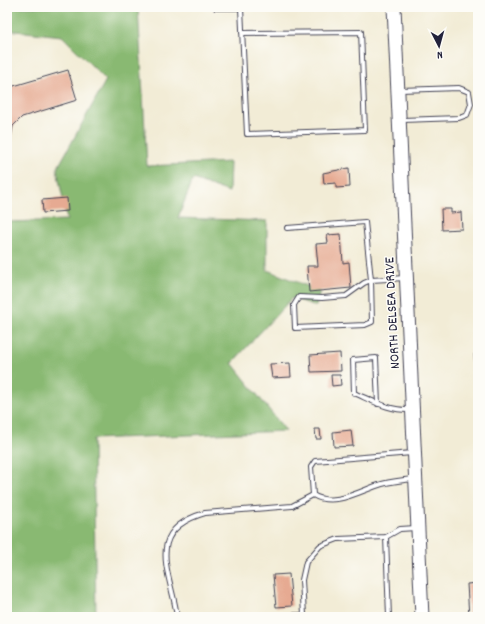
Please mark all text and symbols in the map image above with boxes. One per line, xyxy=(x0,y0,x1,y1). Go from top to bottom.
north arrow xyxy=(419,26,459,66)
text: N xyxy=(436,46,443,62)
street label: NORTH DELSEA DRIVE xyxy=(380,256,406,369)

